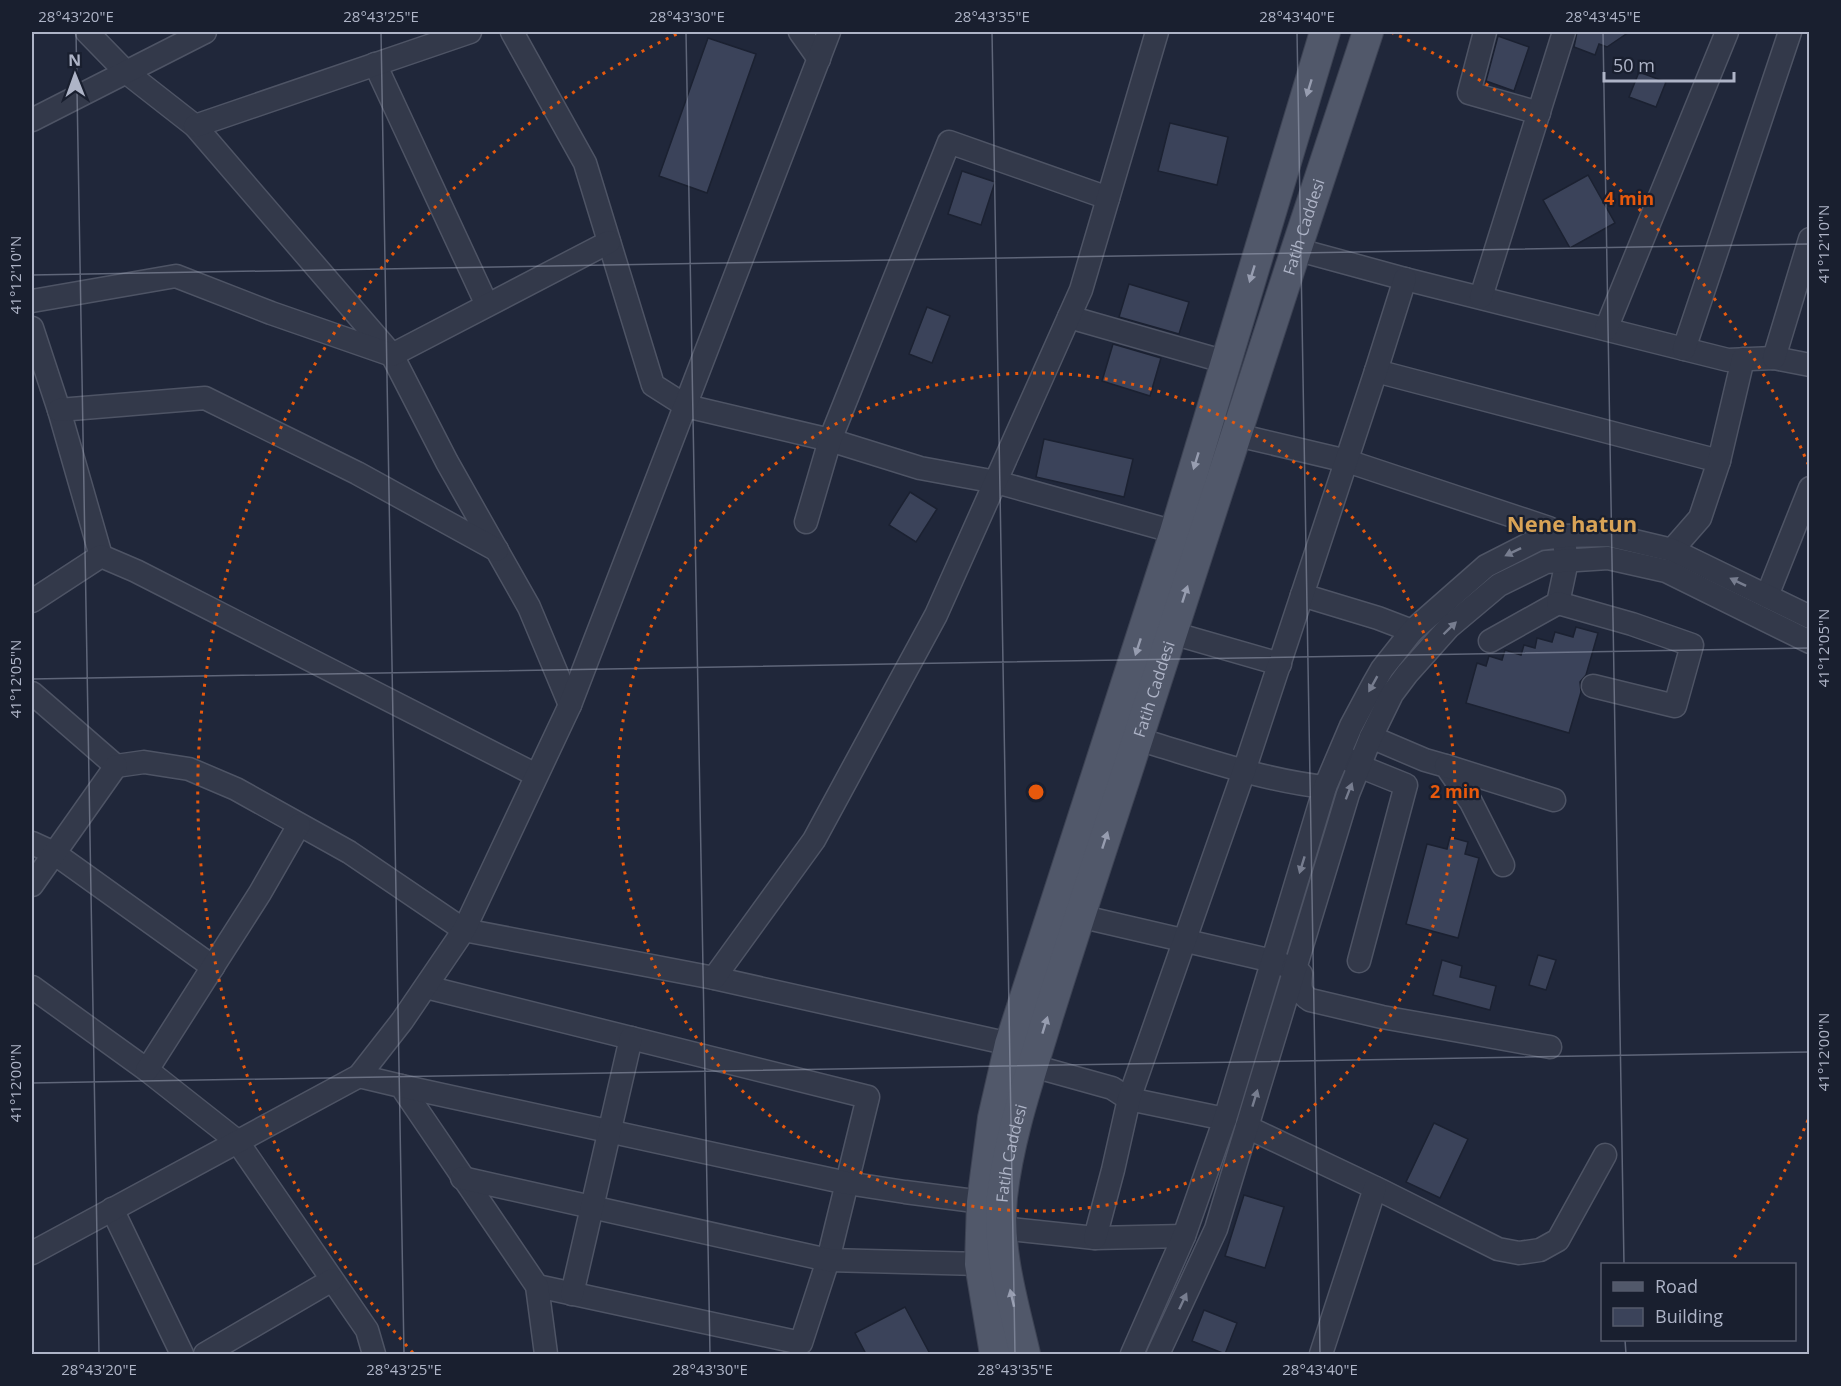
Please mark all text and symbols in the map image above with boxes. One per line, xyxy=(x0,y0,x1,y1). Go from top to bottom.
text: 28°43'20"E xyxy=(38,6,114,26)
text: 28°43'25"E xyxy=(343,6,419,26)
text: 28°43'30"E xyxy=(649,6,725,26)
text: 28°43'35"E xyxy=(954,6,1030,26)
text: 28°43'40"E xyxy=(1259,6,1335,26)
text: 28°43'45"E xyxy=(1565,6,1641,26)
north arrow xyxy=(45,45,105,105)
scale bar xyxy=(1604,45,1734,83)
text: N xyxy=(68,49,81,71)
text: 50 m xyxy=(1613,53,1655,77)
one-way arrow xyxy=(1303,79,1313,97)
street label: Fatih Caddesi xyxy=(1278,176,1330,278)
text: 4 min xyxy=(1604,186,1654,210)
text: 41°12'10"N xyxy=(1813,205,1833,283)
text: 41°12'10"N xyxy=(5,236,25,314)
one-way arrow xyxy=(1247,265,1256,283)
one-way arrow xyxy=(1191,452,1200,470)
district label: Nene hatun xyxy=(1507,508,1637,538)
one-way arrow xyxy=(1505,548,1522,557)
one-way arrow xyxy=(1730,577,1747,587)
one-way arrow xyxy=(1180,585,1190,603)
text: 41°12'05"N xyxy=(1813,609,1833,687)
one-way arrow xyxy=(1443,621,1457,635)
street label: Fatih Caddesi xyxy=(1128,638,1180,740)
one-way arrow xyxy=(1132,638,1142,656)
text: 41°12'05"N xyxy=(5,640,25,718)
one-way arrow xyxy=(1368,676,1378,693)
text: 2 min xyxy=(1430,779,1480,803)
centre of rings xyxy=(1026,782,1046,802)
one-way arrow xyxy=(1344,782,1354,800)
one-way arrow xyxy=(1100,831,1110,849)
one-way arrow xyxy=(1297,856,1306,874)
text: 41°12'00"N xyxy=(1813,1013,1833,1091)
one-way arrow xyxy=(1041,1016,1050,1034)
text: 41°12'00"N xyxy=(5,1044,25,1122)
one-way arrow xyxy=(1251,1089,1260,1107)
street label: Fatih Caddesi xyxy=(991,1102,1032,1203)
legend xyxy=(1601,1263,1796,1341)
text: Road xyxy=(1655,1274,1698,1298)
one-way arrow xyxy=(1006,1288,1016,1307)
one-way arrow xyxy=(1178,1293,1187,1310)
text: Building xyxy=(1655,1304,1723,1328)
text: 28°43'20"E xyxy=(61,1359,137,1379)
text: 28°43'25"E xyxy=(366,1359,442,1379)
text: 28°43'30"E xyxy=(672,1359,748,1379)
text: 28°43'35"E xyxy=(977,1359,1053,1379)
text: 28°43'40"E xyxy=(1282,1359,1358,1379)

